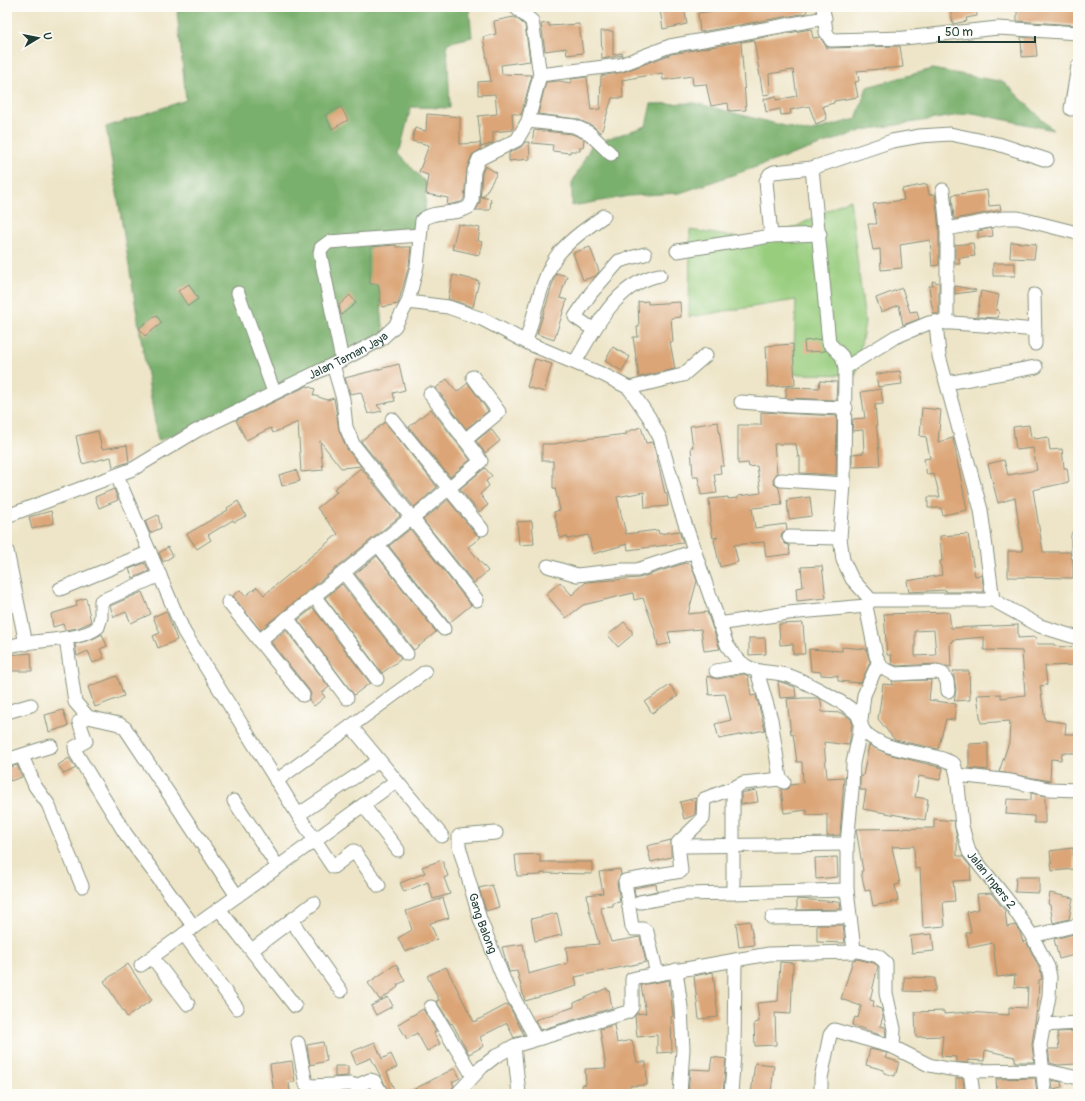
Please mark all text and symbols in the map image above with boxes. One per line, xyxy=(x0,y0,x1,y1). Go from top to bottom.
north arrow xyxy=(18,18,58,58)
scale bar xyxy=(939,18,1035,44)
text: 50 m xyxy=(945,25,973,40)
text: U xyxy=(40,32,54,41)
street label: Jalan Taman Jaya xyxy=(306,328,392,383)
street label: Jalan Inpers 2 xyxy=(964,848,1019,912)
street label: Gang Balong xyxy=(465,891,500,956)

